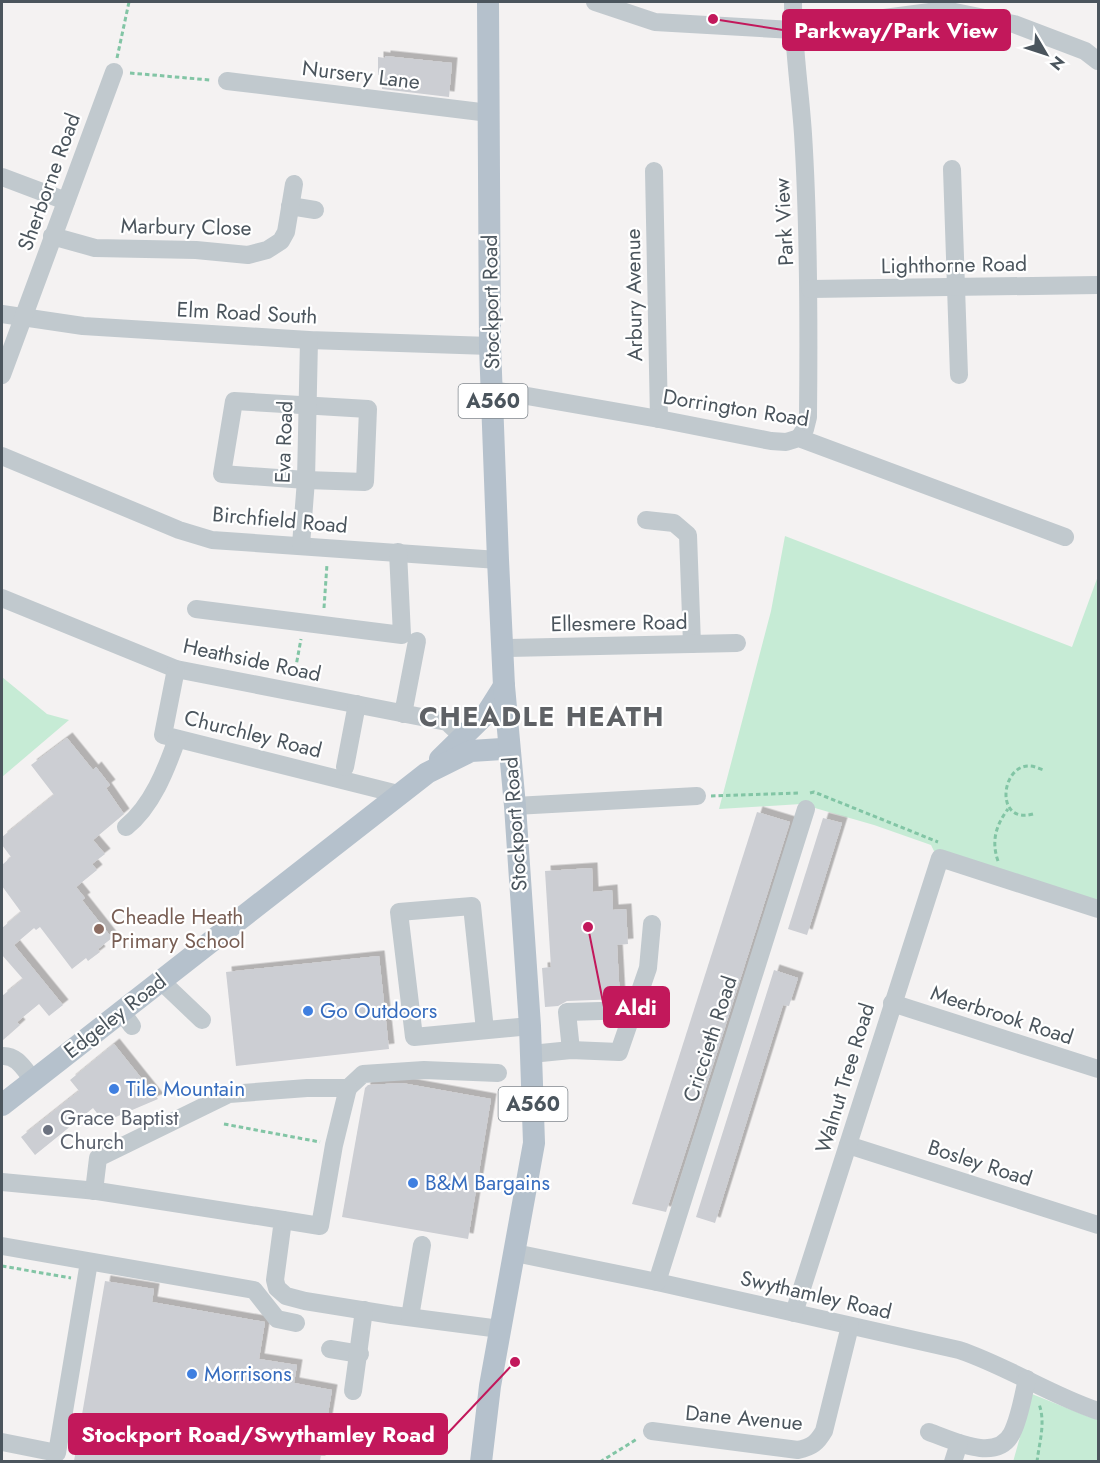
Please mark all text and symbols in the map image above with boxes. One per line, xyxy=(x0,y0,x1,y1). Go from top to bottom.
callout: Parkway/Park View xyxy=(783,10,1010,50)
text: Parkway/Park View xyxy=(794,14,998,46)
north arrow xyxy=(1016,24,1076,84)
text: N xyxy=(1044,51,1070,75)
street label: Nursery Lane xyxy=(300,53,422,97)
street label: Sherborne Road xyxy=(10,109,88,255)
street label: Park View xyxy=(767,177,801,267)
street label: Marbury Close xyxy=(120,211,252,243)
street label: Arbury Avenue xyxy=(618,228,650,362)
street label: Stockport Road xyxy=(475,234,507,370)
street label: Lighthorne Road xyxy=(881,249,1027,281)
street label: Elm Road South xyxy=(176,294,318,332)
street label: Dorrington Road xyxy=(661,382,811,434)
road number: A560 xyxy=(458,384,528,418)
street label: Eva Road xyxy=(268,400,300,484)
street label: Birchfield Road xyxy=(211,499,349,541)
street label: Ellesmere Road xyxy=(550,607,688,639)
street label: Heathside Road xyxy=(180,631,324,689)
district label: CHEADLE HEATH xyxy=(419,697,665,736)
street label: Churchley Road xyxy=(181,702,325,766)
street label: Stockport Road xyxy=(495,756,535,892)
place label: Cheadle Heath Primary School xyxy=(111,902,245,956)
marker: Cheadle Heath Primary School xyxy=(92,922,106,936)
street label: Edgeley Road xyxy=(58,966,172,1066)
street label: Criccieth Road xyxy=(675,972,745,1106)
street label: Meerbrook Road xyxy=(927,978,1077,1052)
callout: Aldi xyxy=(604,987,669,1027)
text: Aldi xyxy=(614,991,657,1023)
place label: Go Outdoors xyxy=(320,996,437,1026)
street label: Walnut Tree Road xyxy=(808,999,882,1157)
marker: Go Outdoors xyxy=(301,1004,315,1018)
place label: Tile Mountain xyxy=(126,1074,245,1104)
marker: Tile Mountain xyxy=(107,1082,121,1096)
road number: A560 xyxy=(498,1087,568,1121)
place label: Grace Baptist Church xyxy=(60,1103,179,1157)
marker: Grace Baptist Church xyxy=(41,1123,55,1137)
street label: Bosley Road xyxy=(924,1132,1036,1194)
place label: B&M Bargains xyxy=(425,1168,550,1198)
marker: B&M Bargains xyxy=(406,1176,420,1190)
street label: Swythamley Road xyxy=(737,1263,895,1327)
place label: Morrisons xyxy=(204,1359,292,1389)
marker: Morrisons xyxy=(185,1367,199,1381)
street label: Dane Avenue xyxy=(684,1398,804,1438)
callout: Stockport Road/Swythamley Road xyxy=(69,1414,447,1454)
text: Stockport Road/Swythamley Road xyxy=(81,1418,435,1450)

